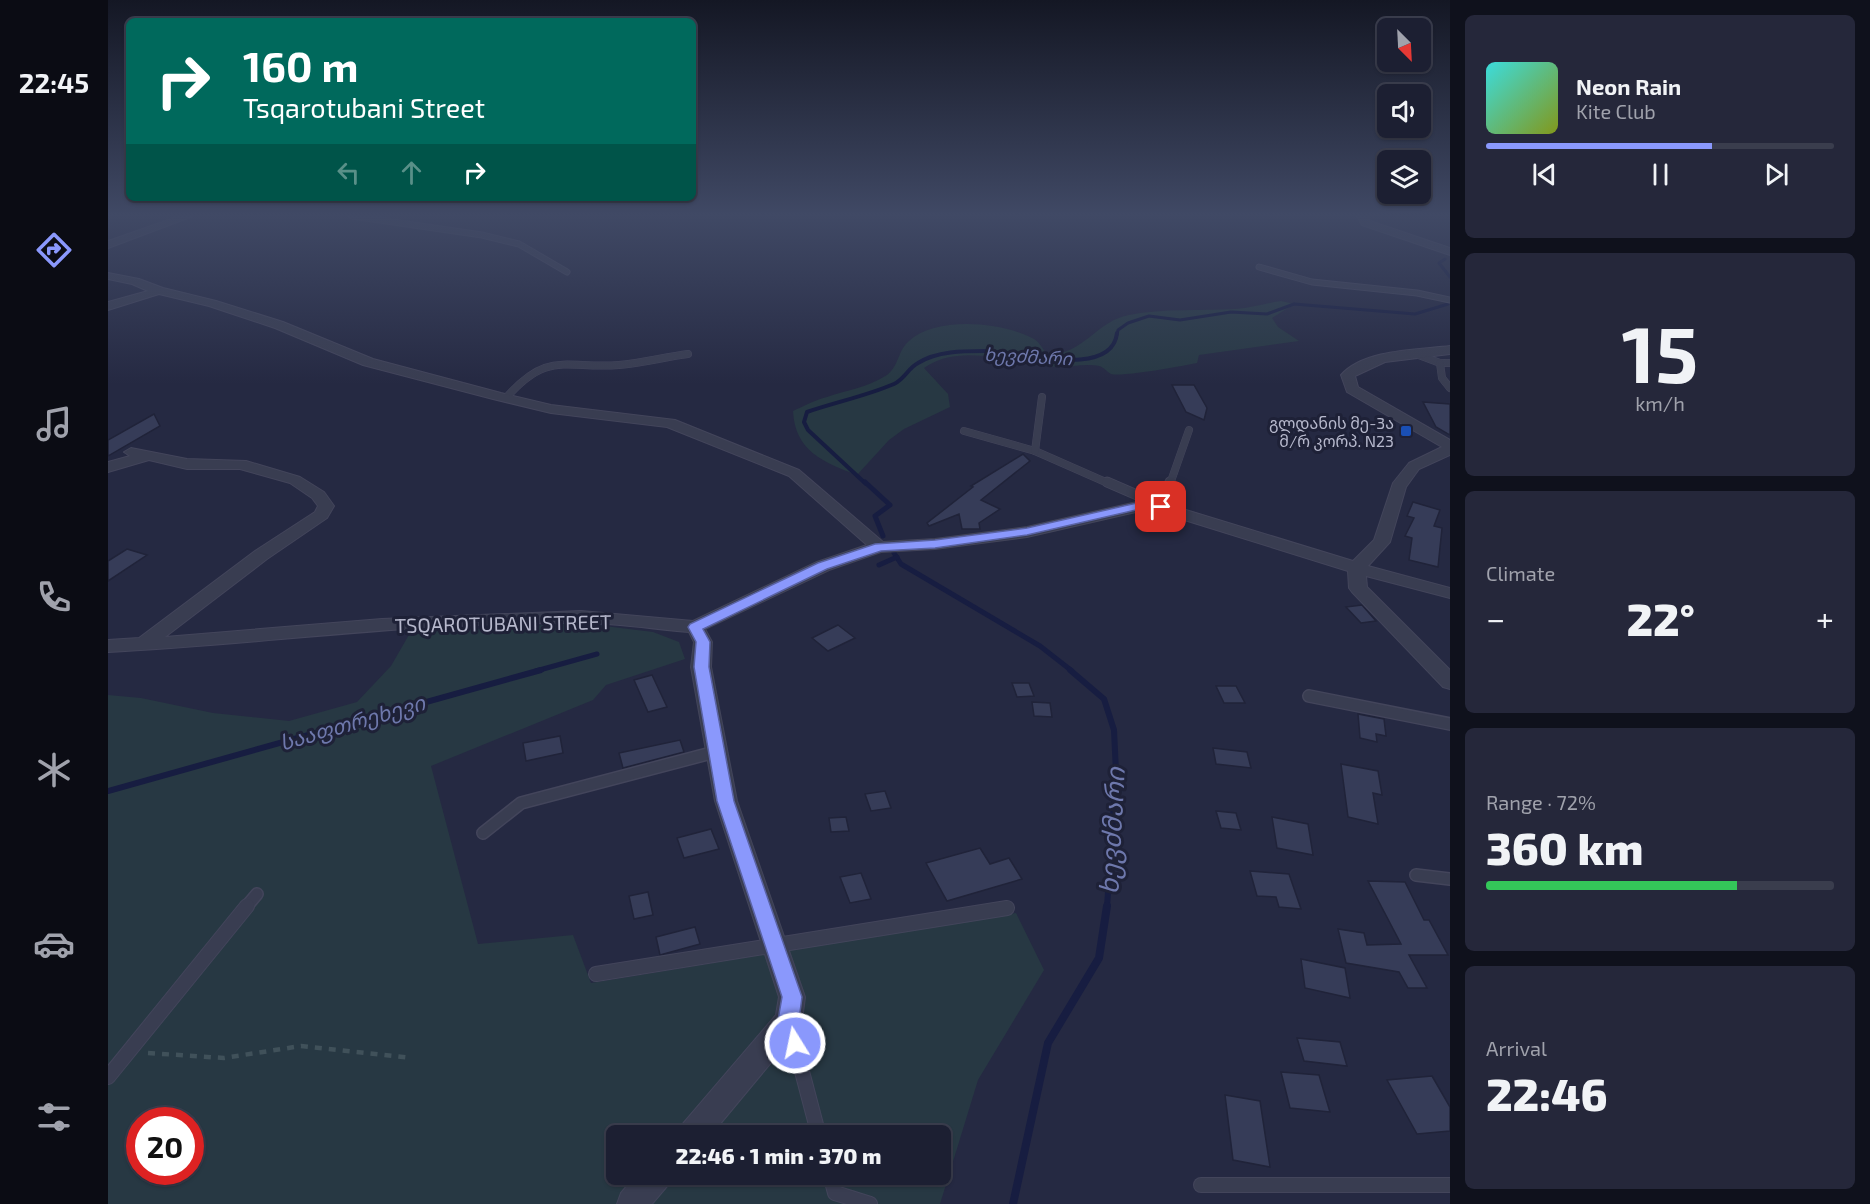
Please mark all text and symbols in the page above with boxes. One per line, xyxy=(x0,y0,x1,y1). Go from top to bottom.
north arrow xyxy=(1377,18,1431,72)
map controls xyxy=(1377,18,1431,204)
text: 160 m xyxy=(243,40,359,90)
icon: right xyxy=(144,42,222,120)
text: 22:45 xyxy=(19,66,89,98)
text: Neon Rain xyxy=(1576,73,1681,99)
button: sound xyxy=(1377,84,1431,138)
text: Tsqarotubani Street xyxy=(243,91,485,123)
text: Kite Club xyxy=(1576,99,1656,123)
button: layers xyxy=(1377,150,1431,204)
icon: left xyxy=(332,156,365,189)
icon: ahead xyxy=(395,156,428,189)
icon: right xyxy=(458,156,491,189)
icon: previous xyxy=(1528,158,1561,191)
icon: pause xyxy=(1644,158,1677,191)
icon: next xyxy=(1760,158,1793,191)
icon: directions xyxy=(33,229,75,271)
text: 15 xyxy=(1622,305,1698,399)
water label: ხევძმარი xyxy=(983,343,1073,370)
text: km/h xyxy=(1635,391,1685,415)
icon: music xyxy=(33,403,75,445)
place label: გლდანის მე-3ა მ/რ კორპ. N23 xyxy=(1269,413,1394,451)
marker: გლდანის მე-3ა მ/რ კორპ. N23 xyxy=(1399,424,1413,438)
pin xyxy=(1135,481,1186,532)
icon: arrive xyxy=(1144,490,1177,523)
text: Climate xyxy=(1486,561,1555,585)
icon: phone xyxy=(33,576,75,618)
text: 22° xyxy=(1626,591,1695,645)
text: − xyxy=(1486,598,1505,638)
text: + xyxy=(1816,598,1834,638)
street label: TSQAROTUBANI STREET xyxy=(394,609,612,637)
water label: სააფთრეხევი xyxy=(276,689,429,757)
icon: climate xyxy=(33,749,75,791)
water label: ხევძმარი xyxy=(1092,766,1132,895)
text: Range · 72% xyxy=(1486,790,1596,814)
text: 360 km xyxy=(1486,820,1644,874)
icon: car xyxy=(33,923,75,965)
position arrow xyxy=(763,1011,827,1075)
text: Arrival xyxy=(1486,1036,1547,1060)
text: 22:46 xyxy=(1486,1066,1607,1120)
icon: filters xyxy=(33,1096,75,1138)
speed limit sign: 20 xyxy=(126,1107,204,1185)
text: 22:46 · 1 min · 370 m xyxy=(675,1142,882,1168)

